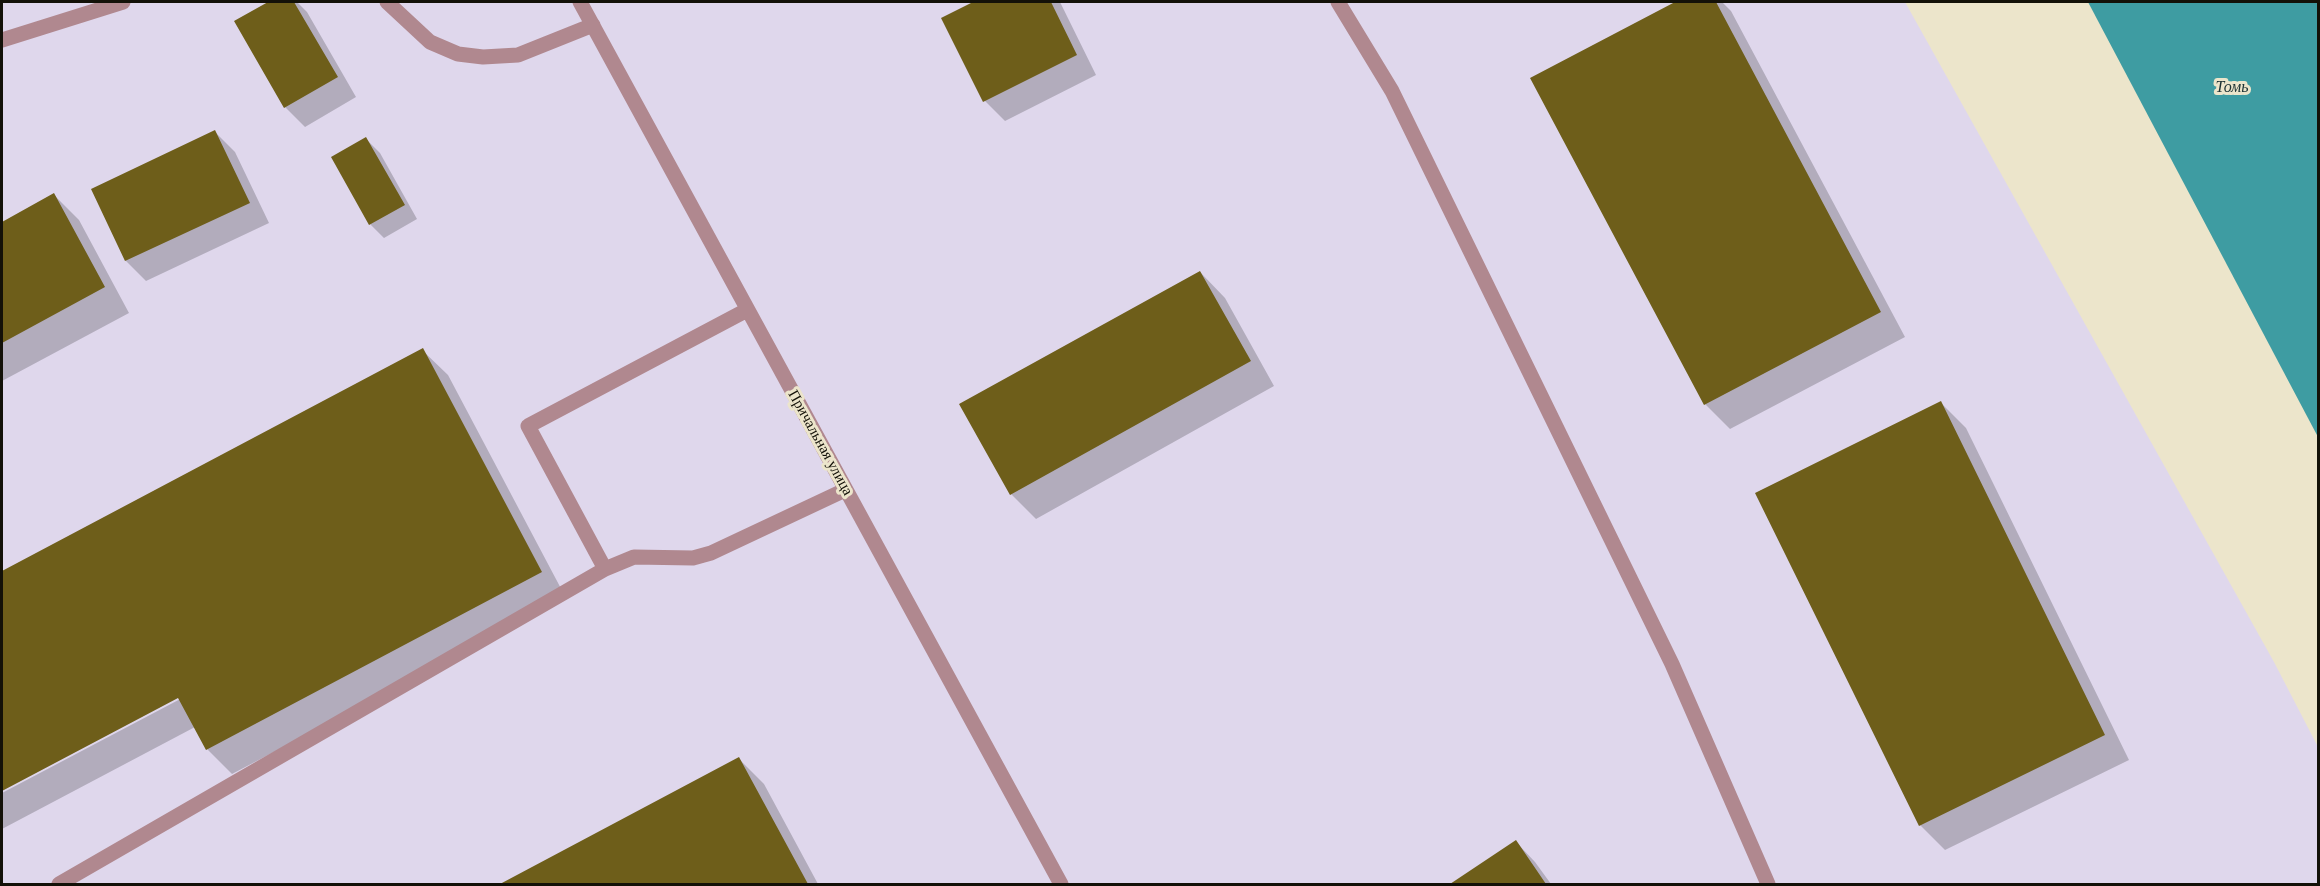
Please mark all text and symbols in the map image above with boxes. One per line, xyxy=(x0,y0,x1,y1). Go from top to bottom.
water label: Томь xyxy=(2215,78,2249,98)
street label: Причальная улица xyxy=(784,387,856,499)

